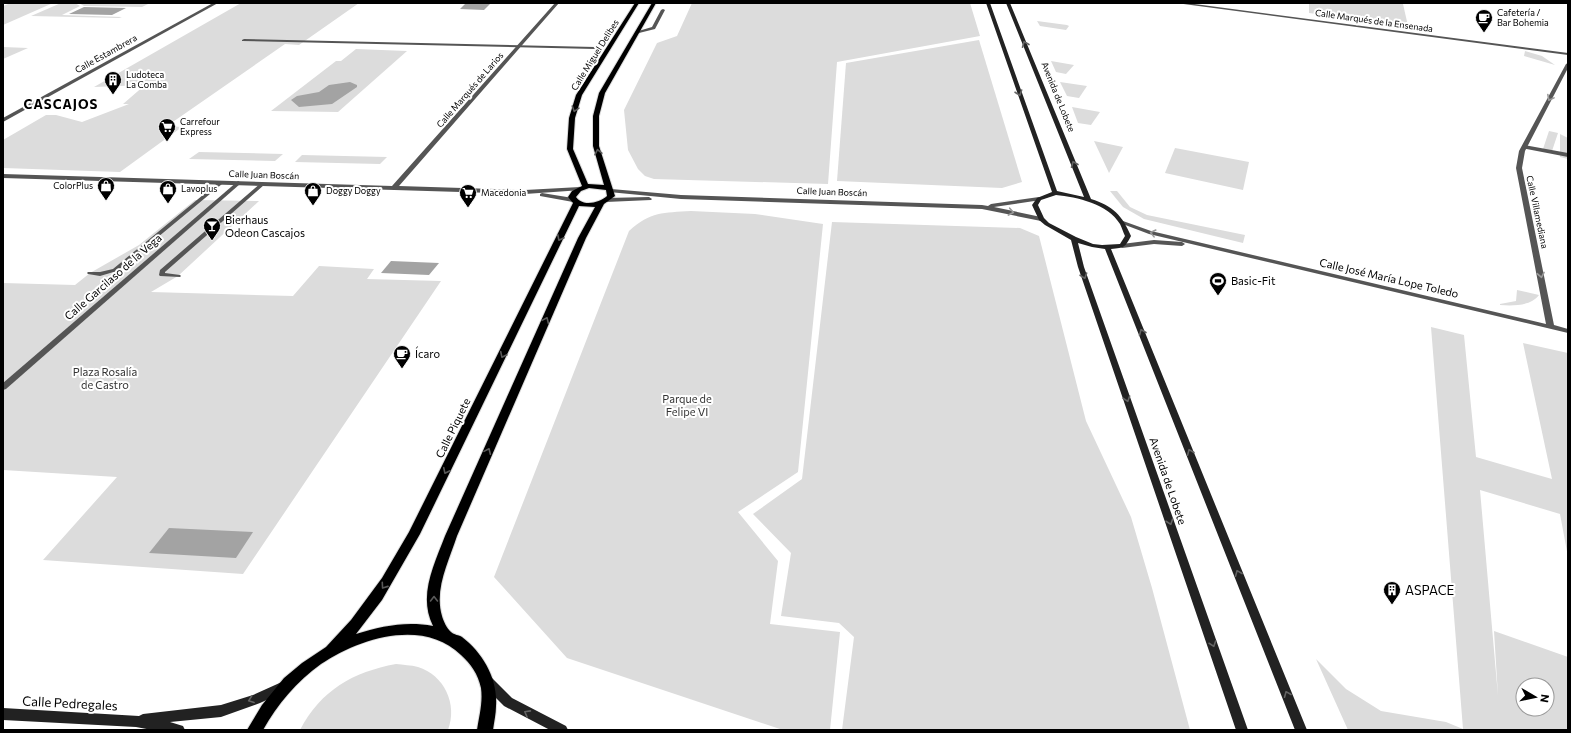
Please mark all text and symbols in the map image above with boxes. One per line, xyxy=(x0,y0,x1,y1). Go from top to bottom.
street label: Calle Marqués de la Ensenada xyxy=(1314,7,1434,34)
place label: Cafetería / Bar Bohemia xyxy=(1497,7,1549,28)
cafe icon: Cafetería / Bar Bohemia xyxy=(1474,8,1494,33)
street label: Calle Miguel Delibes xyxy=(568,17,621,92)
street label: Calle Estambrera xyxy=(73,32,139,75)
one-way arrow xyxy=(1021,40,1029,47)
street label: Calle Marqués de Larios xyxy=(434,50,505,130)
street label: Avenida de Lobete xyxy=(1039,60,1078,134)
place label: Ludoteca La Comba xyxy=(126,69,167,90)
building icon: Ludoteca La Comba xyxy=(103,70,123,95)
one-way arrow xyxy=(1015,89,1023,96)
one-way arrow xyxy=(1547,94,1555,102)
district label: CASCAJOS xyxy=(24,96,98,112)
one-way arrow xyxy=(571,105,580,112)
place label: Carrefour Express xyxy=(180,116,220,137)
supermarket icon: Carrefour Express xyxy=(157,117,177,142)
one-way arrow xyxy=(594,149,602,155)
one-way arrow xyxy=(1070,160,1078,167)
street label: Calle Juan Boscán xyxy=(229,168,300,181)
street label: Calle Villamediana xyxy=(1524,174,1551,250)
shop icon: ColorPlus xyxy=(96,176,116,201)
shop icon: Lavoplus xyxy=(158,179,178,204)
place label: ColorPlus xyxy=(53,180,93,191)
shop icon: Doggy Doggy xyxy=(303,181,323,206)
place label: Lavoplus xyxy=(181,183,217,194)
supermarket icon: Macedonia xyxy=(458,183,478,208)
place label: Doggy Doggy xyxy=(326,185,381,196)
street label: Calle Juan Boscán xyxy=(797,185,868,198)
place label: Macedonia xyxy=(481,187,526,198)
one-way arrow xyxy=(1008,207,1015,216)
place label: Bierhaus Odeon Cascajos xyxy=(225,213,305,239)
bar icon: Bierhaus Odeon Cascajos xyxy=(202,216,222,241)
one-way arrow xyxy=(1150,229,1156,237)
street label: Calle Garcilaso de la Vega xyxy=(61,231,164,322)
one-way arrow xyxy=(557,234,565,241)
street label: Calle José María Lope Toledo xyxy=(1318,255,1460,301)
sports icon: Basic-Fit xyxy=(1208,271,1228,296)
one-way arrow xyxy=(1537,271,1545,278)
one-way arrow xyxy=(1080,272,1088,279)
place label: Basic-Fit xyxy=(1231,274,1276,287)
one-way arrow xyxy=(542,316,550,323)
one-way arrow xyxy=(1138,328,1146,335)
cafe icon: Ícaro xyxy=(392,344,412,369)
place label: Ícaro xyxy=(415,346,440,360)
one-way arrow xyxy=(500,350,508,358)
park label: Plaza Rosalía de Castro xyxy=(73,365,137,391)
park label: Parque de Felipe VI xyxy=(662,392,712,418)
one-way arrow xyxy=(1122,395,1131,402)
street label: Calle Piquete xyxy=(432,396,473,460)
street label: Avenida de Lobete xyxy=(1147,436,1190,526)
one-way arrow xyxy=(483,448,491,456)
one-way arrow xyxy=(1187,449,1195,457)
one-way arrow xyxy=(443,467,451,475)
one-way arrow xyxy=(1165,518,1174,525)
one-way arrow xyxy=(1235,570,1243,577)
building icon: ASPACE xyxy=(1382,580,1402,605)
one-way arrow xyxy=(381,582,389,589)
place label: ASPACE xyxy=(1405,582,1454,598)
one-way arrow xyxy=(430,596,438,602)
one-way arrow xyxy=(1208,641,1216,648)
north arrow xyxy=(1515,677,1555,717)
one-way arrow xyxy=(1283,690,1291,697)
street label: Calle Pedregales xyxy=(22,693,118,713)
text: N xyxy=(1538,694,1552,704)
one-way arrow xyxy=(248,696,255,704)
one-way arrow xyxy=(524,710,531,717)

